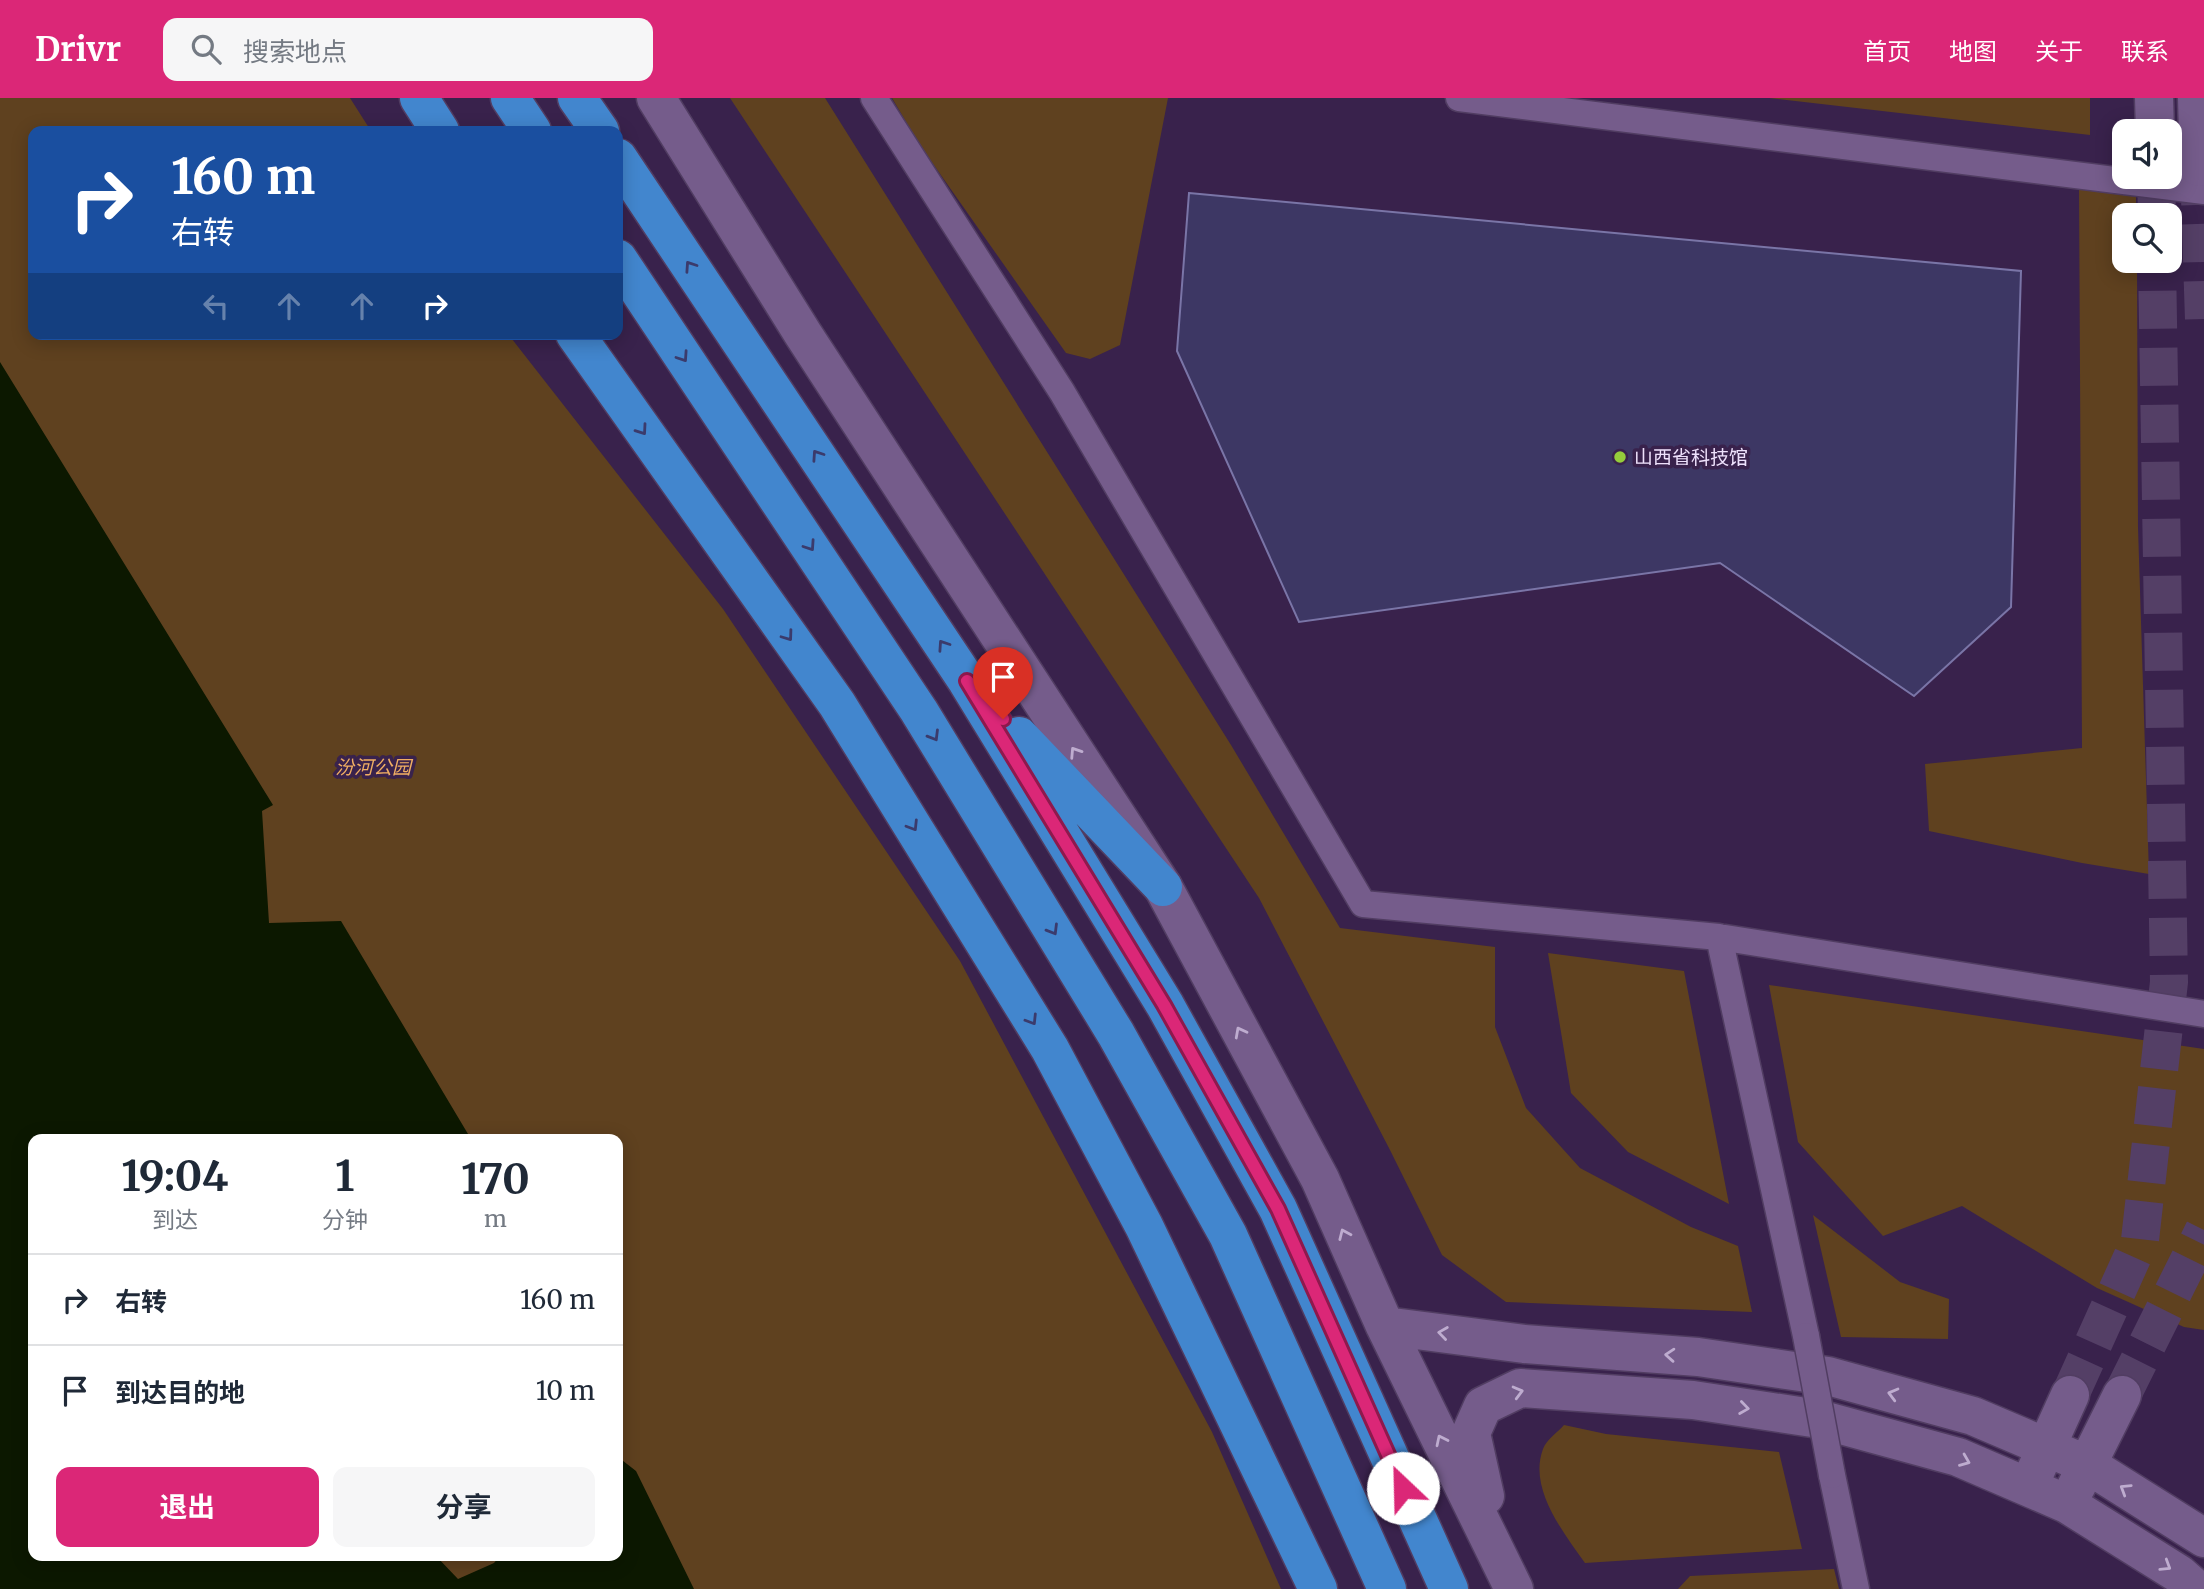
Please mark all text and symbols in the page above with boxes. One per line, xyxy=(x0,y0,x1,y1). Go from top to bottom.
search box xyxy=(163,18,653,81)
text: Drivr xyxy=(35,29,121,70)
icon: search xyxy=(187,30,225,68)
text: 搜索地点 xyxy=(243,35,347,68)
text: 首页 xyxy=(1863,36,1911,67)
text: 地图 xyxy=(1949,36,1997,67)
text: 关于 xyxy=(2035,36,2083,67)
text: 联系 xyxy=(2121,36,2169,67)
map controls xyxy=(2112,119,2182,273)
button: sound xyxy=(2112,119,2182,189)
text: 160 m xyxy=(171,146,315,207)
icon: right xyxy=(56,154,147,245)
button: search xyxy=(2112,203,2182,273)
text: 右转 xyxy=(171,213,235,253)
one-way arrow xyxy=(686,261,699,274)
icon: left xyxy=(197,287,235,325)
icon: ahead xyxy=(270,287,308,325)
icon: ahead xyxy=(343,287,381,325)
icon: right xyxy=(416,287,454,325)
one-way arrow xyxy=(675,349,687,362)
one-way arrow xyxy=(634,422,646,435)
place label: 山西省科技馆 xyxy=(1634,445,1748,469)
marker: 山西省科技馆 xyxy=(1612,449,1628,465)
one-way arrow xyxy=(813,450,825,463)
one-way arrow xyxy=(801,538,814,551)
one-way arrow xyxy=(780,628,793,641)
one-way arrow xyxy=(939,640,951,653)
pin xyxy=(973,647,1033,719)
icon: arrive xyxy=(984,658,1022,696)
one-way arrow xyxy=(926,728,939,741)
one-way arrow xyxy=(1070,747,1083,760)
park label: 汾河公园 xyxy=(335,755,414,779)
one-way arrow xyxy=(904,818,917,831)
one-way arrow xyxy=(1044,923,1057,936)
one-way arrow xyxy=(1024,1012,1037,1025)
one-way arrow xyxy=(1235,1026,1249,1039)
text: 19:04 xyxy=(121,1150,228,1202)
text: 1 xyxy=(335,1150,355,1202)
text: 170 xyxy=(461,1153,530,1205)
text: m xyxy=(484,1204,507,1233)
text: 到达 xyxy=(152,1205,198,1234)
text: 分钟 xyxy=(322,1205,368,1234)
one-way arrow xyxy=(1338,1229,1352,1241)
icon: right xyxy=(56,1281,94,1319)
text: 160 m xyxy=(520,1283,595,1316)
text: 右转 xyxy=(115,1285,167,1318)
one-way arrow xyxy=(1437,1326,1449,1341)
one-way arrow xyxy=(1664,1348,1675,1363)
icon: arrive xyxy=(56,1372,94,1410)
text: 10 m xyxy=(536,1374,595,1407)
text: 到达目的地 xyxy=(115,1376,245,1409)
one-way arrow xyxy=(1512,1385,1524,1400)
one-way arrow xyxy=(1887,1387,1899,1402)
one-way arrow xyxy=(1738,1400,1750,1415)
one-way arrow xyxy=(1435,1435,1449,1447)
position arrow xyxy=(1366,1451,1440,1525)
one-way arrow xyxy=(1958,1452,1970,1466)
button: 退出 xyxy=(56,1467,319,1547)
button: 分享 xyxy=(333,1467,595,1547)
one-way arrow xyxy=(2120,1484,2133,1497)
one-way arrow xyxy=(2158,1558,2171,1571)

